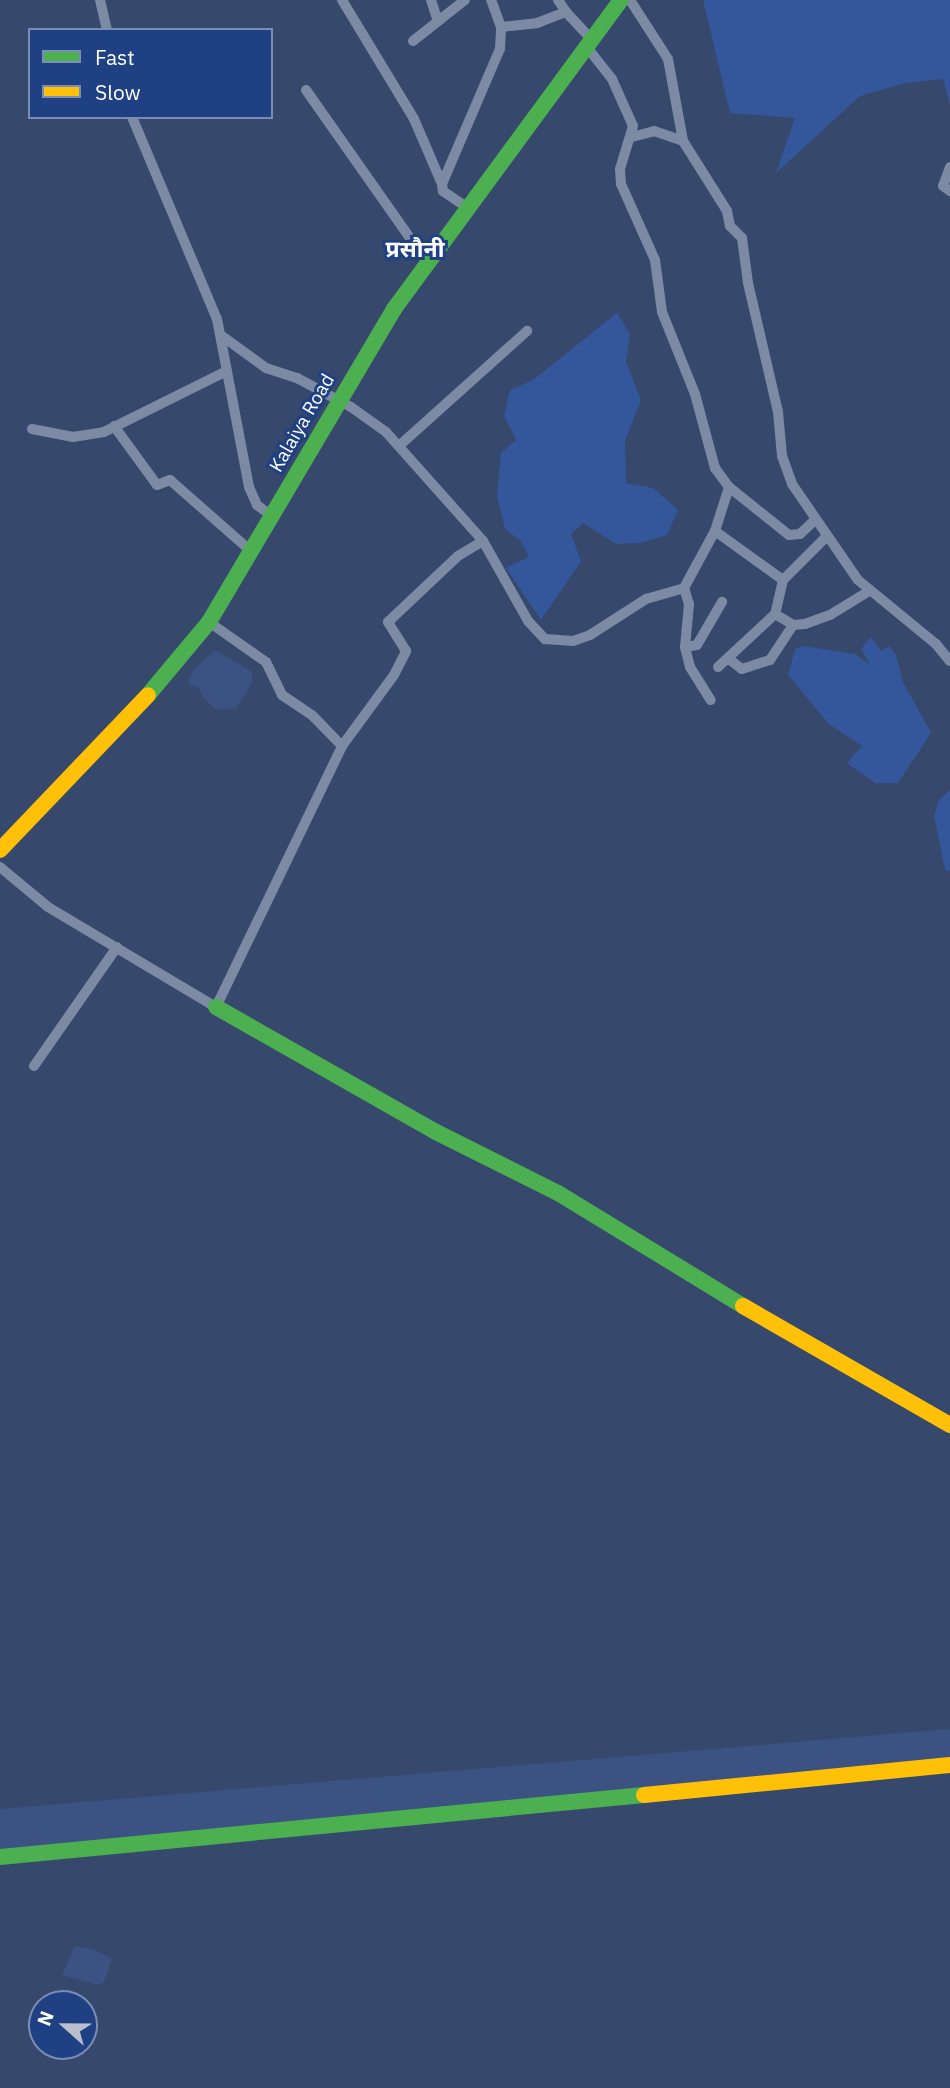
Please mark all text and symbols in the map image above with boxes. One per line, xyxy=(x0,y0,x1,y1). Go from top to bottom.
legend xyxy=(28,28,273,119)
text: Fast xyxy=(95,43,135,71)
text: Slow xyxy=(95,78,141,106)
district label: प्रसौनी xyxy=(386,234,444,262)
street label: Kalaiya Road xyxy=(265,370,339,476)
north arrow xyxy=(28,1990,98,2060)
text: N xyxy=(32,2007,59,2029)

